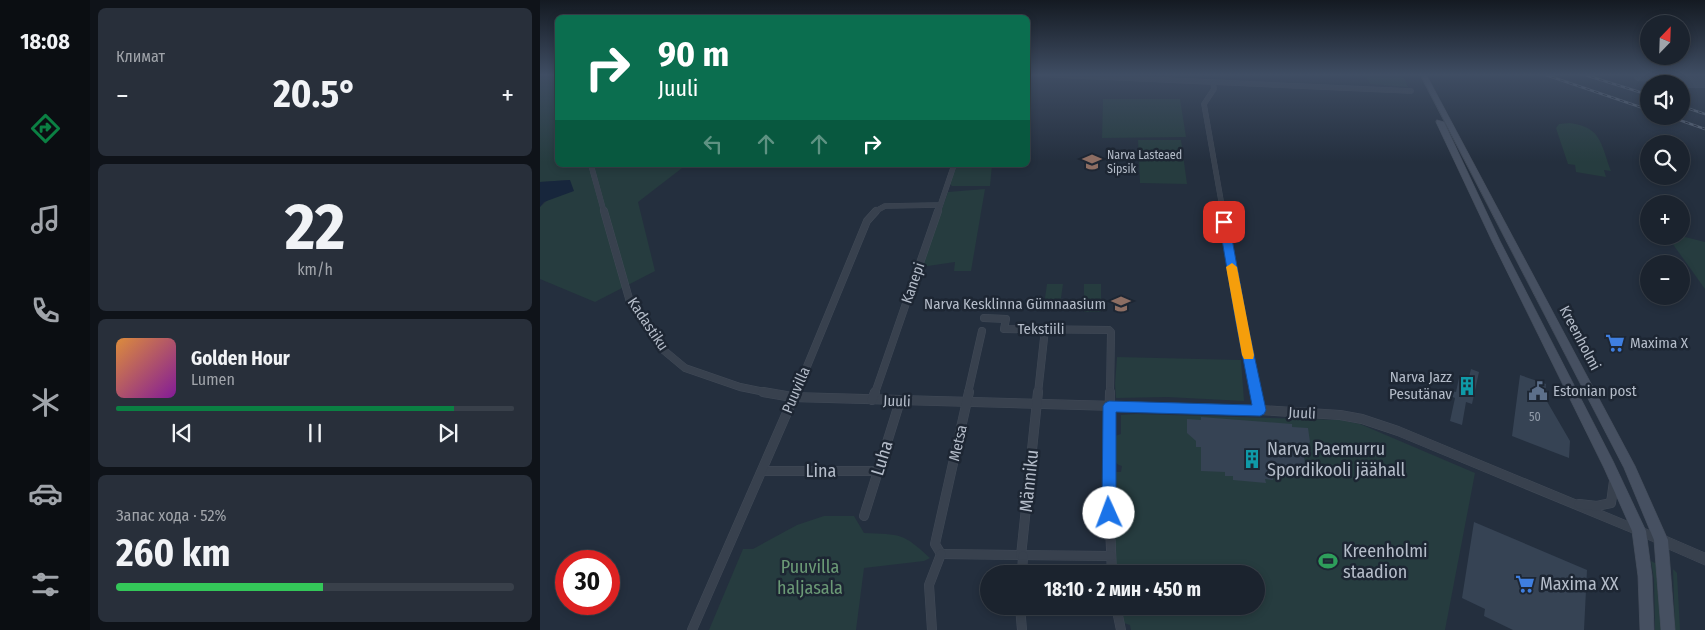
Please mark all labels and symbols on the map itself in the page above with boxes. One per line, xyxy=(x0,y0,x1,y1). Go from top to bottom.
north arrow xyxy=(1640,15,1690,65)
place label: Narva Lasteaed Sipsik xyxy=(1107,148,1182,176)
school or university icon: Narva Lasteaed Sipsik xyxy=(1081,151,1103,173)
pin xyxy=(1203,201,1245,243)
street label: Kanepi xyxy=(898,260,928,306)
school or university icon: Narva Kesklinna Gümnaasium xyxy=(1110,293,1132,315)
street label: Kadastiku xyxy=(624,294,672,354)
place label: Narva Kesklinna Gümnaasium xyxy=(924,295,1106,313)
street label: Kreenholmi xyxy=(1555,303,1605,373)
street label: Tekstiili xyxy=(1017,320,1065,338)
supermarket icon: Maxima X xyxy=(1604,332,1626,354)
place label: Maxima X xyxy=(1630,334,1689,352)
street label: Puuvilla xyxy=(778,364,814,416)
place label: Narva Jazz Pesutänav xyxy=(1389,368,1452,403)
building icon: Narva Jazz Pesutänav xyxy=(1456,375,1478,397)
public building icon: Estonian post xyxy=(1527,380,1549,402)
place label: Estonian post xyxy=(1553,382,1637,400)
street label: Juuli xyxy=(883,392,911,410)
street label: Juuli xyxy=(1288,403,1316,423)
house number: 50 xyxy=(1529,410,1541,424)
street label: Metsa xyxy=(945,423,971,463)
street label: Luha xyxy=(866,438,898,478)
place label: Narva Paemurru Spordikooli jäähall xyxy=(1267,438,1406,481)
building icon: Narva Paemurru Spordikooli jäähall xyxy=(1241,448,1263,470)
street label: Männiku xyxy=(1015,449,1043,513)
street label: Lina xyxy=(806,460,837,482)
position arrow xyxy=(1082,486,1134,538)
place label: Kreenholmi staadion xyxy=(1343,540,1428,583)
speed limit sign: 30 xyxy=(555,550,620,615)
sports icon: Kreenholmi staadion xyxy=(1317,550,1339,572)
park label: Puuvilla haljasala xyxy=(777,556,843,599)
supermarket icon: Maxima XX xyxy=(1514,573,1536,595)
place label: Maxima XX xyxy=(1540,573,1619,595)

